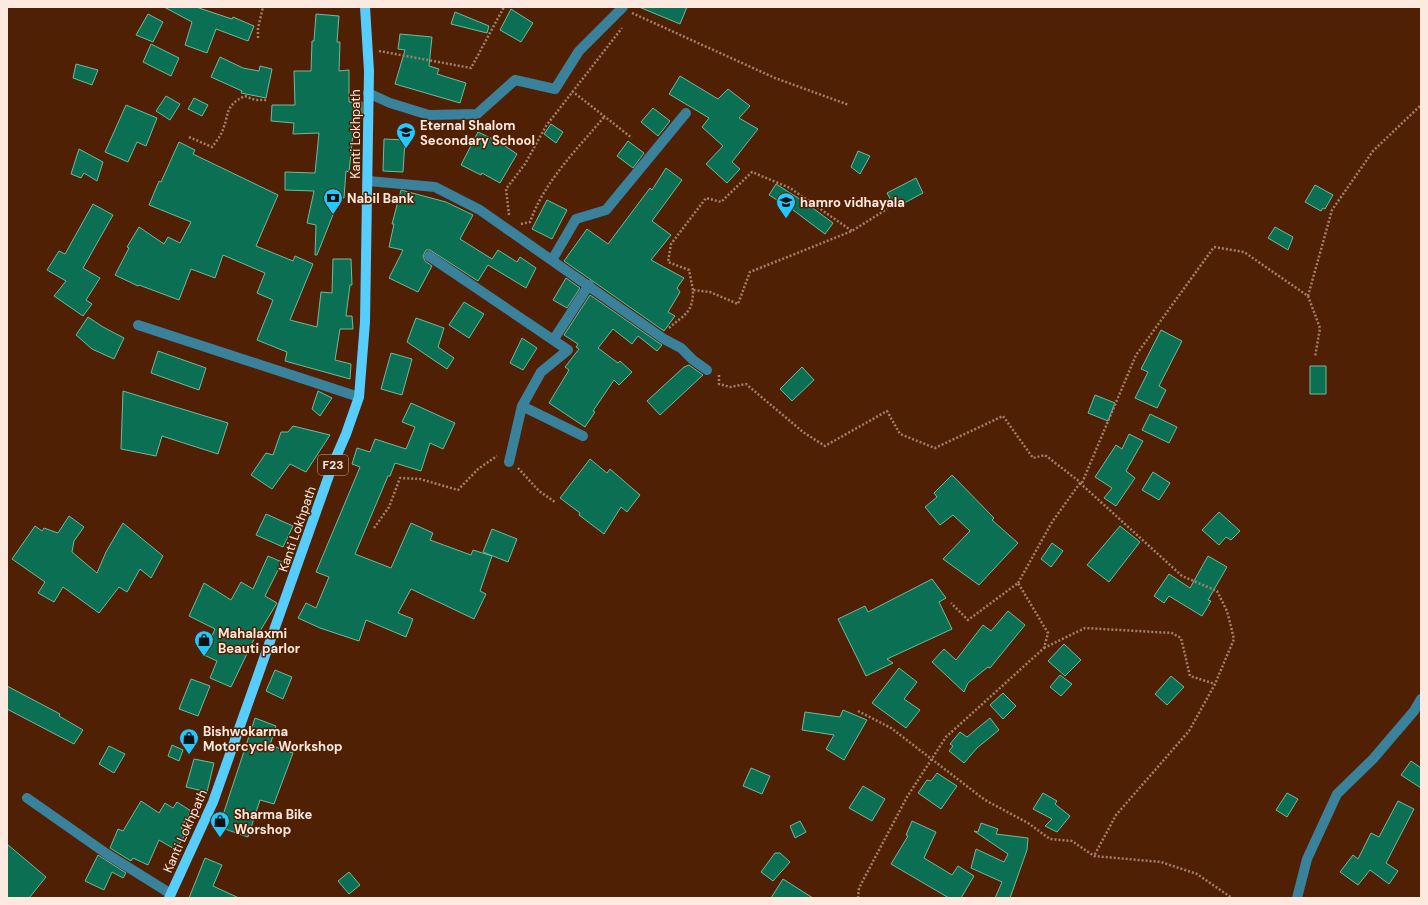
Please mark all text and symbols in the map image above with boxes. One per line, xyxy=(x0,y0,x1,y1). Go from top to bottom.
street label: Kanti Lokhpath xyxy=(347,89,364,179)
place label: Eternal Shalom Secondary School xyxy=(420,117,535,149)
school or university icon: Eternal Shalom Secondary School xyxy=(395,121,417,149)
bank icon: Nabil Bank xyxy=(322,187,344,215)
place label: Nabil Bank xyxy=(347,190,415,207)
school or university icon: hamro vidhayala xyxy=(775,191,797,219)
place label: hamro vidhayala xyxy=(800,194,905,211)
road number: F23 xyxy=(318,455,348,475)
street label: Kanti Lokhpath xyxy=(274,484,320,574)
place label: Mahalaxmi Beauti parlor xyxy=(218,625,301,657)
shop icon: Mahalaxmi Beauti parlor xyxy=(193,629,215,657)
place label: Bishwokarma Motorcycle Workshop xyxy=(203,723,343,755)
shop icon: Bishwokarma Motorcycle Workshop xyxy=(178,727,200,755)
street label: Kanti Lokhpath xyxy=(159,787,211,875)
place label: Sharma Bike Worshop xyxy=(234,806,313,838)
shop icon: Sharma Bike Worshop xyxy=(209,810,231,838)

